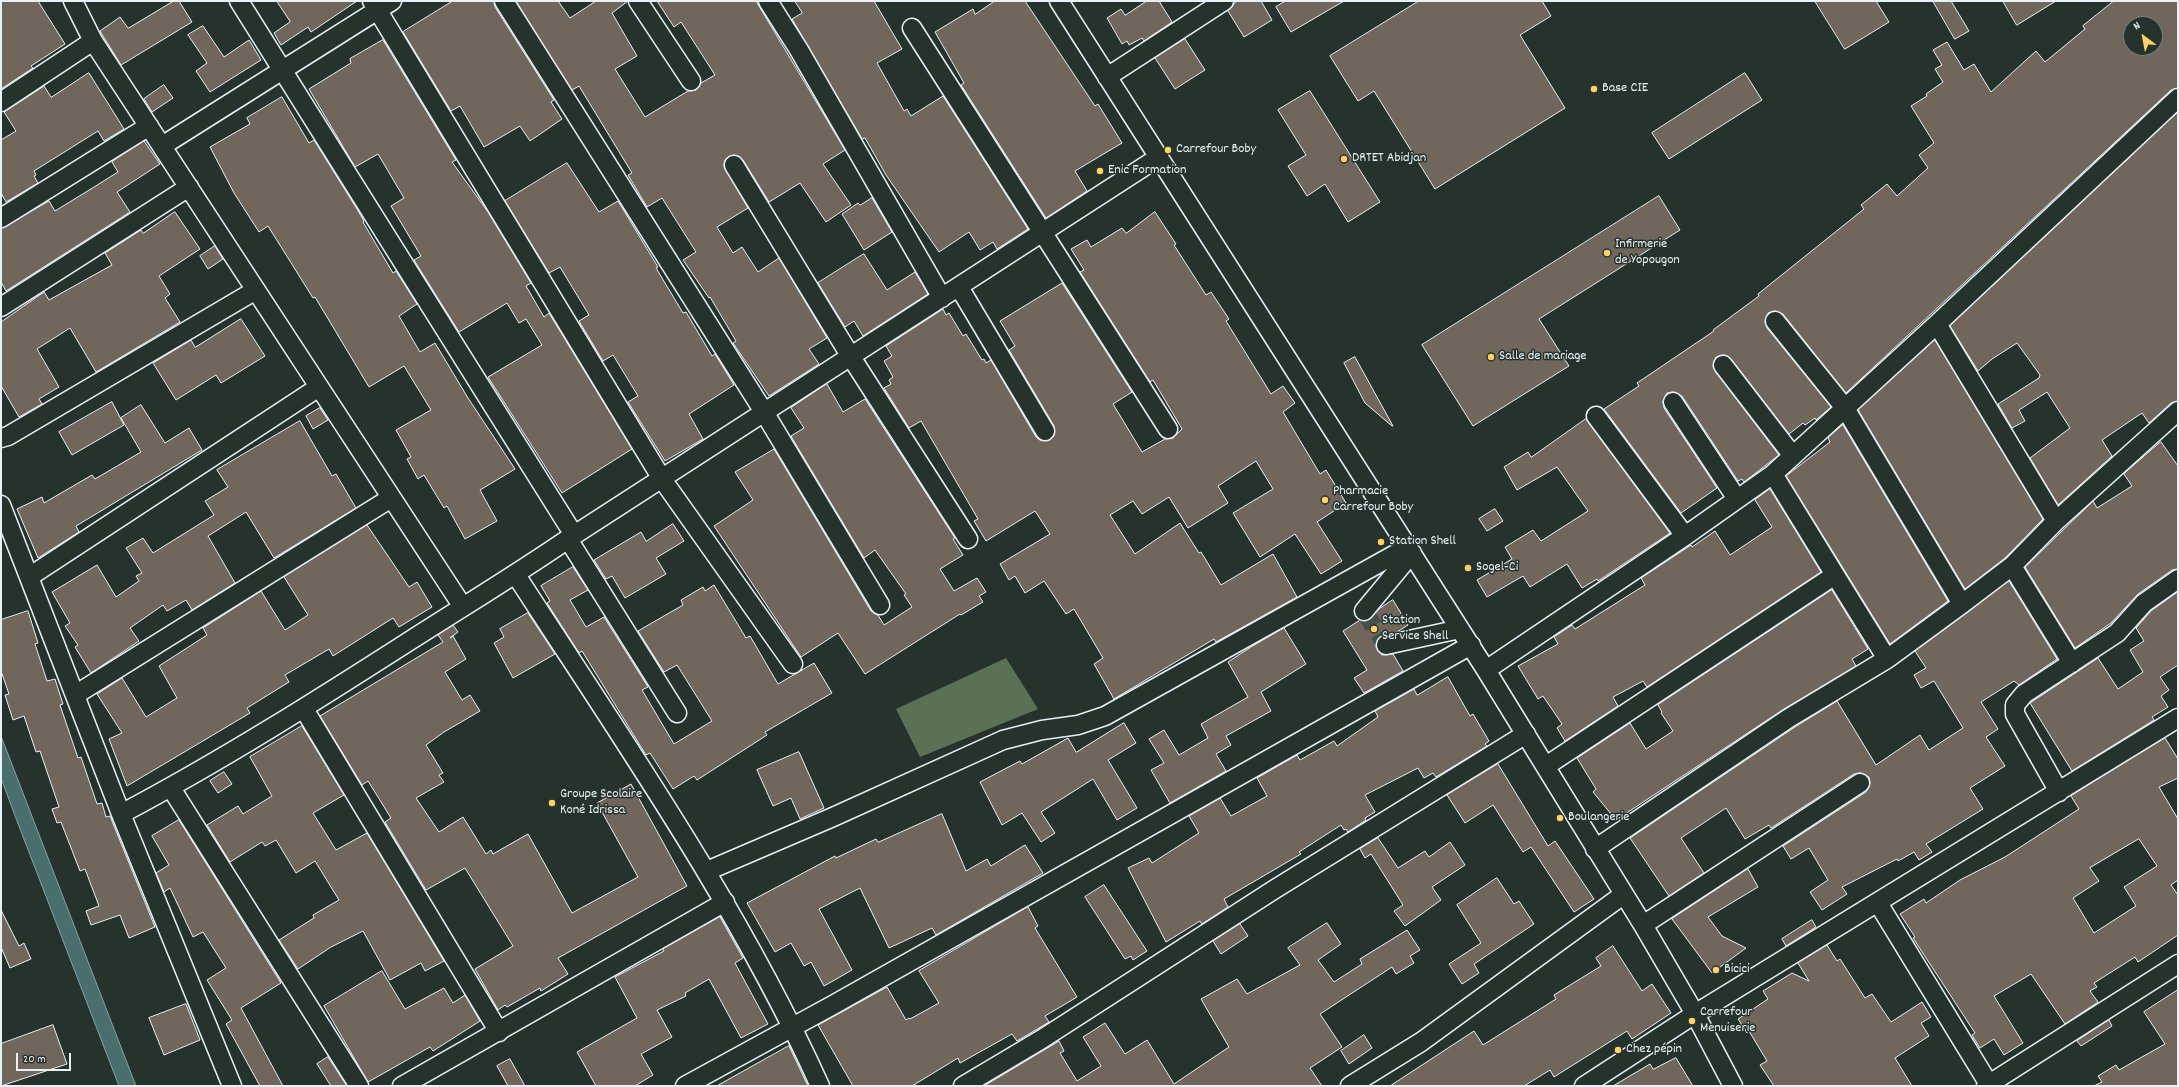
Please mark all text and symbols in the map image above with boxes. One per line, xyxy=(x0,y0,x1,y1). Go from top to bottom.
north arrow xyxy=(2123,16,2163,56)
text: N xyxy=(2131,18,2144,35)
place label: Base CIE xyxy=(1602,81,1648,97)
marker: Base CIE xyxy=(1589,84,1599,94)
place label: Carrefour Boby xyxy=(1176,142,1256,158)
marker: Carrefour Boby xyxy=(1163,145,1173,155)
place label: DRTET Abidjan xyxy=(1352,151,1426,167)
marker: DRTET Abidjan xyxy=(1339,154,1349,164)
place label: Enic Formation xyxy=(1108,163,1186,179)
marker: Enic Formation xyxy=(1095,166,1105,176)
place label: Infirmerie de Yopougon xyxy=(1615,237,1680,270)
marker: Infirmerie de Yopougon xyxy=(1602,248,1612,258)
place label: Salle de mariage xyxy=(1499,349,1586,365)
marker: Salle de mariage xyxy=(1486,352,1496,362)
place label: Pharmacie Carrefour Boby xyxy=(1333,484,1413,516)
marker: Pharmacie Carrefour Boby xyxy=(1320,495,1330,505)
place label: Station Shell xyxy=(1389,534,1456,550)
marker: Station Shell xyxy=(1376,537,1386,547)
place label: Sogel-Ci xyxy=(1476,560,1518,576)
marker: Sogel-Ci xyxy=(1463,563,1473,573)
place label: Station Service Shell xyxy=(1382,613,1448,646)
marker: Station Service Shell xyxy=(1369,624,1379,634)
place label: Groupe Scolaire Koné Idrissa xyxy=(560,787,642,820)
marker: Groupe Scolaire Koné Idrissa xyxy=(547,798,557,808)
place label: Boulangerie xyxy=(1568,810,1629,826)
marker: Boulangerie xyxy=(1555,813,1565,823)
place label: Bicici xyxy=(1724,962,1750,978)
marker: Bicici xyxy=(1711,965,1721,975)
place label: Carrefour Menuiserie xyxy=(1700,1005,1755,1038)
marker: Carrefour Menuiserie xyxy=(1687,1016,1697,1026)
place label: Chez pépin xyxy=(1626,1042,1682,1058)
scale bar xyxy=(18,1045,73,1071)
marker: Chez pépin xyxy=(1613,1045,1623,1055)
text: 20 m xyxy=(23,1051,46,1068)

